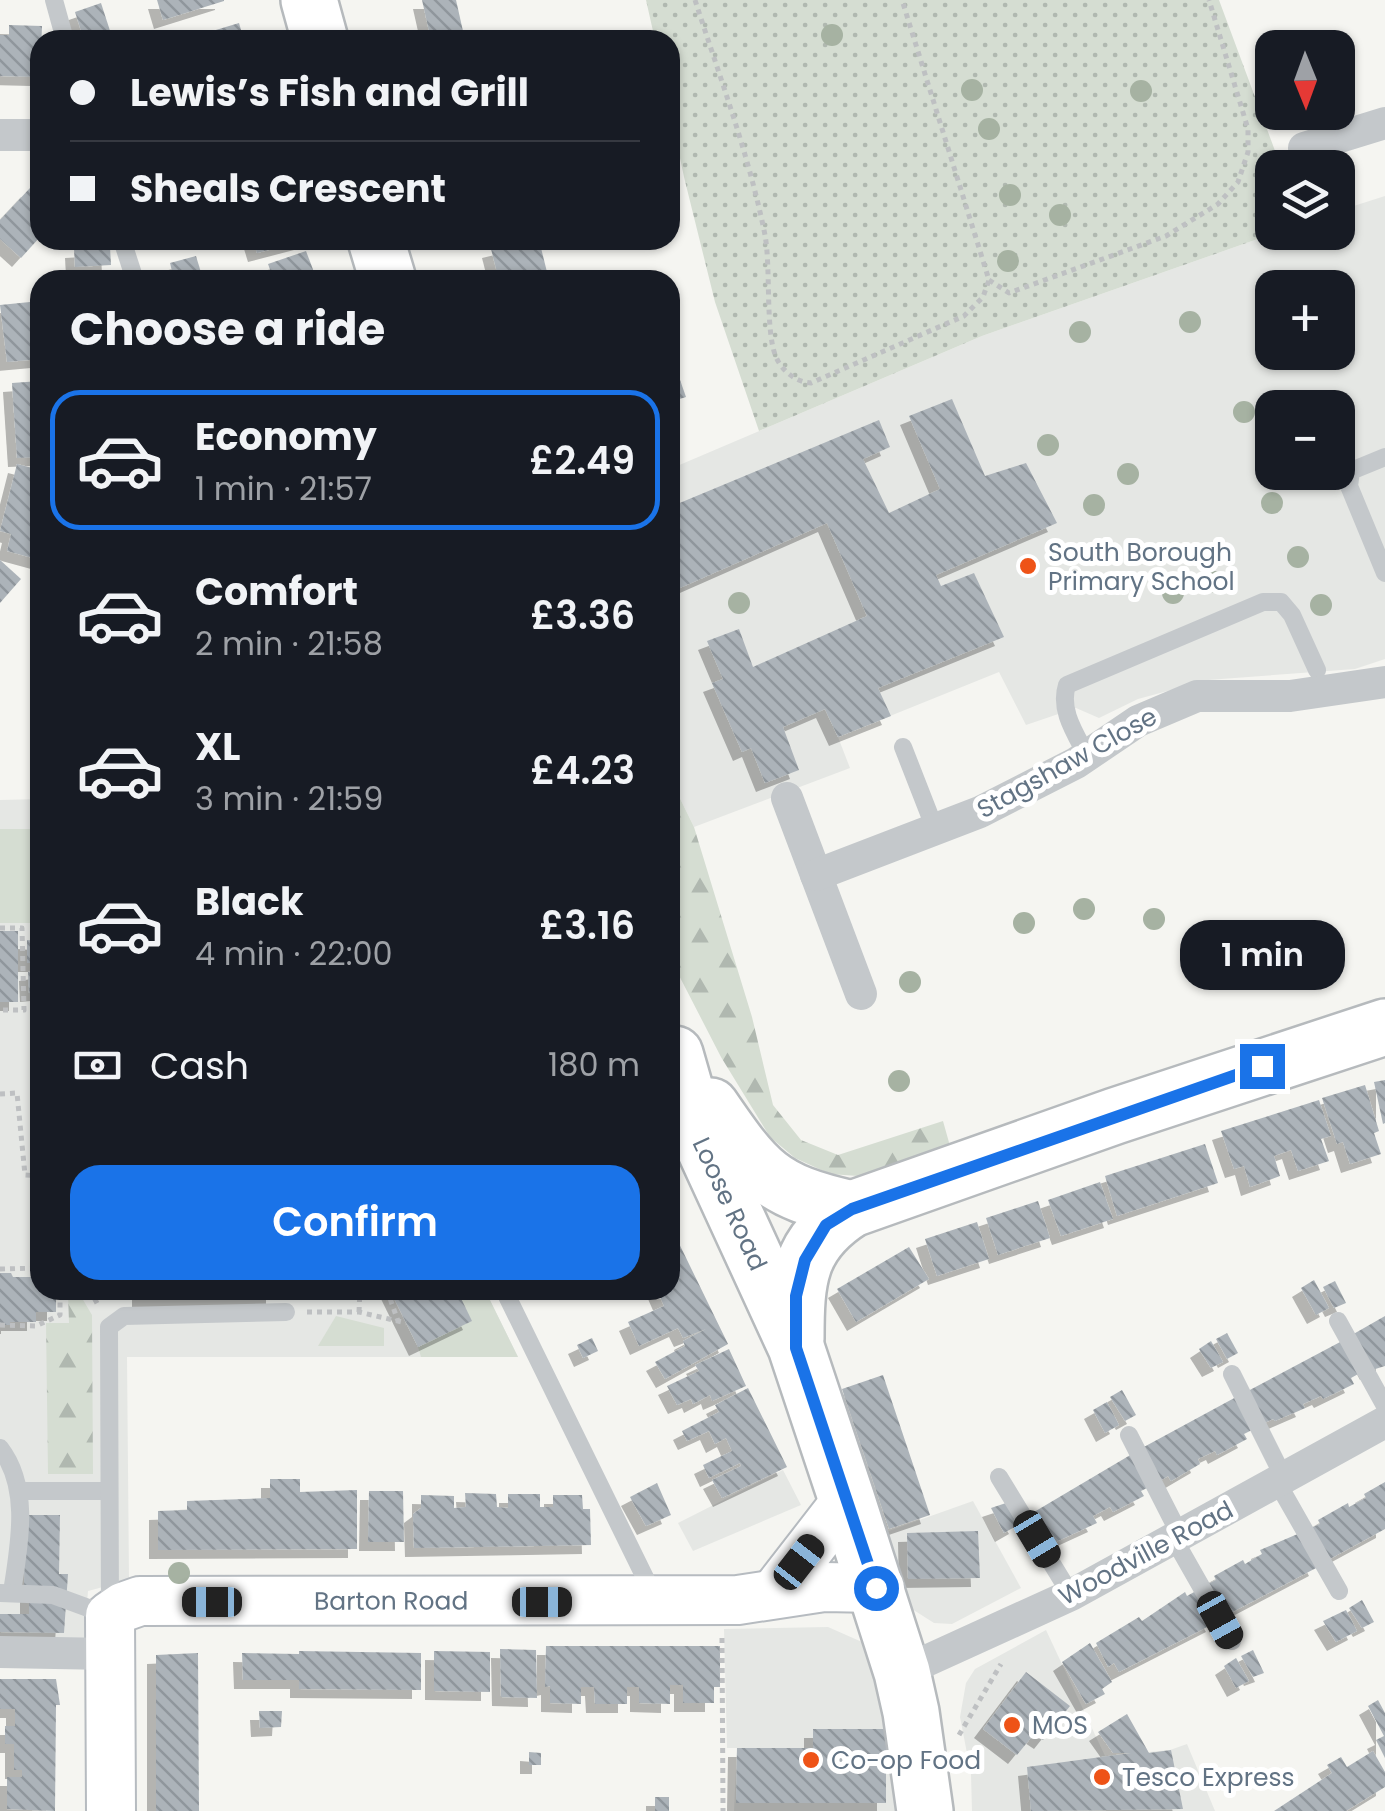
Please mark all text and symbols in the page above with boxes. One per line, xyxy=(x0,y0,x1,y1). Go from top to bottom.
north arrow xyxy=(1255,30,1355,130)
map controls xyxy=(1255,30,1355,490)
text: Lewis’s Fish and Grill xyxy=(130,66,529,119)
button: layers xyxy=(1255,150,1355,250)
text: Sheals Crescent xyxy=(130,162,446,215)
button: + xyxy=(1255,270,1355,370)
text: Choose a ride xyxy=(70,298,385,361)
button: − xyxy=(1255,390,1355,490)
text: Economy xyxy=(195,410,377,463)
icon: car xyxy=(75,415,165,505)
text: £2.49 xyxy=(530,434,635,487)
text: 1 min · 21:57 xyxy=(195,466,372,511)
place label: South Borough Primary School xyxy=(1048,535,1235,599)
marker: South Borough Primary School xyxy=(1017,555,1039,577)
text: Comfort xyxy=(195,565,358,618)
icon: car xyxy=(75,570,165,660)
text: £3.36 xyxy=(530,589,635,642)
text: 2 min · 21:58 xyxy=(195,621,383,666)
street label: Stagshaw Close xyxy=(971,699,1163,827)
text: XL xyxy=(195,720,240,773)
icon: car xyxy=(75,725,165,815)
text: £4.23 xyxy=(531,744,635,797)
text: 3 min · 21:59 xyxy=(195,776,383,821)
text: Black xyxy=(195,875,304,928)
icon: car xyxy=(75,880,165,970)
text: £3.16 xyxy=(539,899,635,952)
callout: 1 min xyxy=(1180,921,1344,991)
text: 4 min · 22:00 xyxy=(195,931,393,976)
text: 1 min xyxy=(1221,932,1304,977)
icon: cash xyxy=(70,1038,125,1093)
text: Cash xyxy=(150,1039,249,1092)
text: 180 m xyxy=(548,1042,640,1087)
route end xyxy=(1240,1044,1285,1089)
street label: Loose Road xyxy=(684,1131,776,1276)
button: Confirm xyxy=(70,1165,640,1280)
street label: Woodville Road xyxy=(1053,1492,1239,1614)
car xyxy=(1009,1506,1065,1572)
car xyxy=(769,1529,829,1595)
route start xyxy=(854,1566,899,1611)
street label: Barton Road xyxy=(314,1583,468,1618)
car xyxy=(1192,1586,1248,1654)
car xyxy=(182,1587,242,1617)
car xyxy=(512,1587,572,1617)
place label: MOS xyxy=(1032,1708,1088,1743)
marker: MOS xyxy=(1001,1714,1023,1736)
place label: Co-op Food xyxy=(831,1743,981,1778)
marker: Co-op Food xyxy=(800,1749,822,1771)
place label: Tesco Express xyxy=(1122,1760,1295,1795)
marker: Tesco Express xyxy=(1091,1766,1113,1788)

